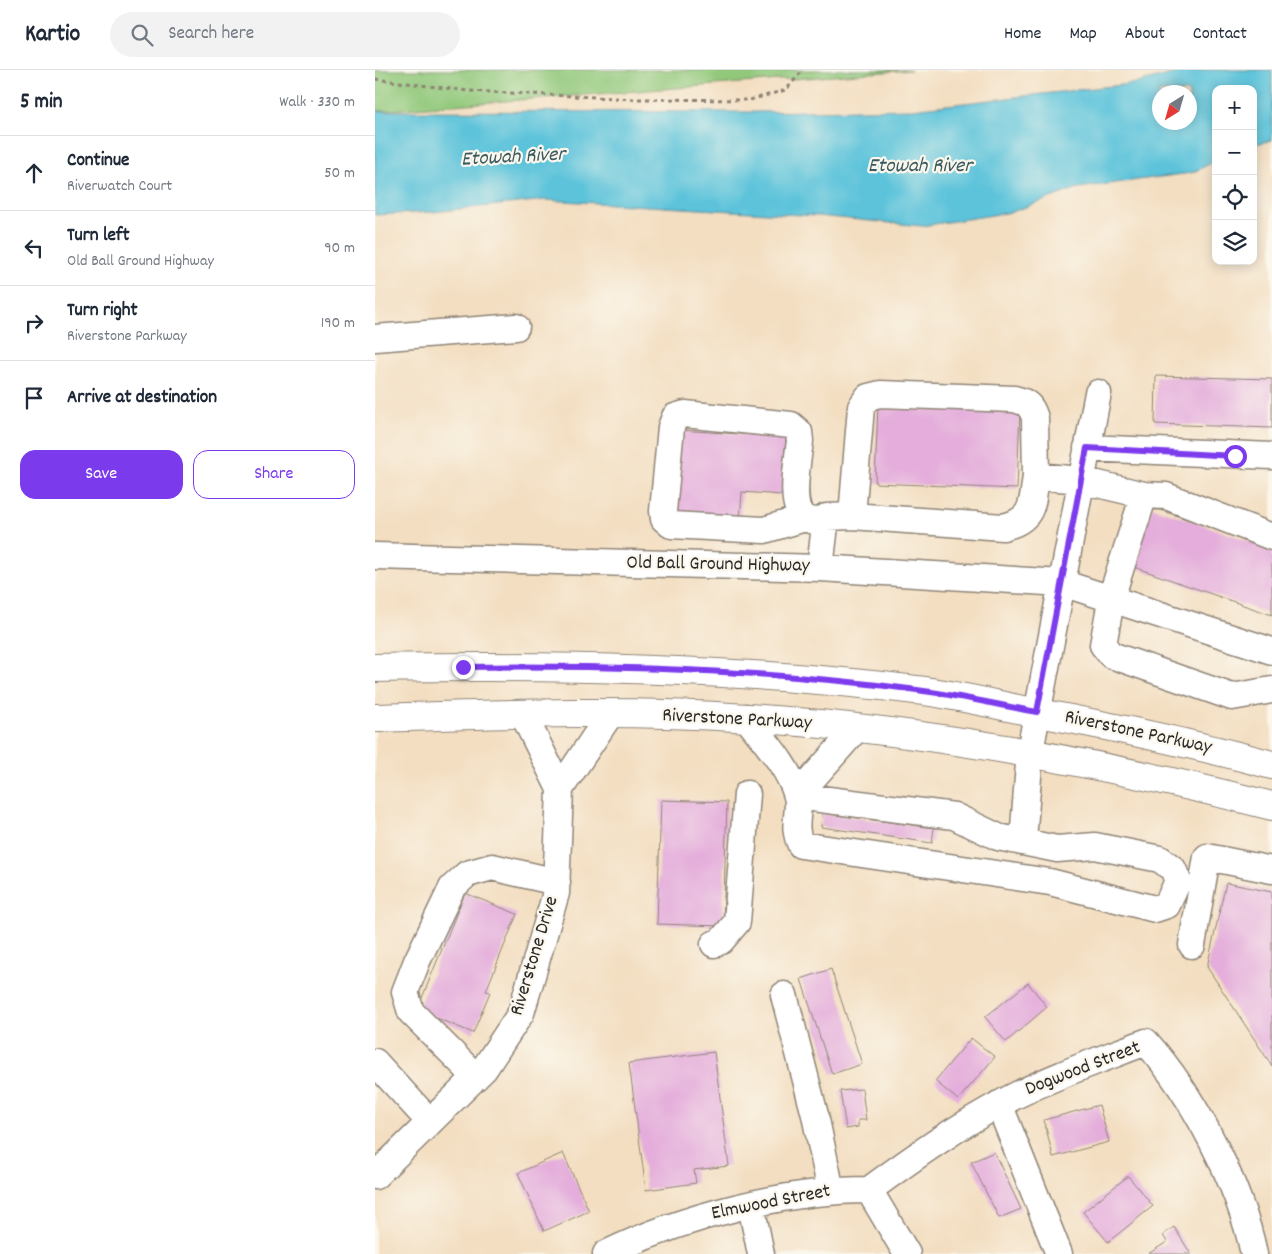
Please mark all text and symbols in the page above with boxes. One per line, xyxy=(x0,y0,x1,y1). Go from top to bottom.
search box xyxy=(110,12,460,57)
text: Kartio xyxy=(25,18,80,52)
icon: search xyxy=(128,21,156,49)
text: Search here xyxy=(168,21,254,48)
text: Home xyxy=(1004,22,1041,47)
text: Map xyxy=(1069,22,1097,47)
text: About xyxy=(1125,22,1165,47)
text: Contact xyxy=(1193,22,1247,47)
north arrow xyxy=(1152,85,1197,130)
map controls xyxy=(1212,85,1257,265)
button: + xyxy=(1212,85,1257,130)
text: 5 min xyxy=(20,88,63,118)
text: Walk · 330 m xyxy=(279,91,355,114)
button: − xyxy=(1212,130,1257,175)
water label: Etowah River xyxy=(460,140,568,176)
text: Continue xyxy=(67,148,129,175)
water label: Etowah River xyxy=(868,152,974,182)
icon: ahead xyxy=(20,159,48,187)
text: 50 m xyxy=(324,162,355,185)
text: Riverwatch Court xyxy=(67,175,172,198)
button: locate xyxy=(1212,175,1257,220)
button: layers xyxy=(1212,220,1257,265)
text: Turn left xyxy=(67,223,130,250)
icon: left xyxy=(20,234,48,262)
text: 90 m xyxy=(324,237,355,260)
text: Old Ball Ground Highway xyxy=(67,250,214,273)
text: Turn right xyxy=(67,298,138,325)
icon: right xyxy=(20,309,48,337)
text: 190 m xyxy=(321,312,355,335)
text: Riverstone Parkway xyxy=(67,325,187,348)
icon: arrive xyxy=(20,384,48,412)
text: Arrive at destination xyxy=(67,385,217,412)
route start xyxy=(1224,445,1247,468)
button: Save xyxy=(20,450,183,499)
button: Share xyxy=(193,450,355,499)
street label: Old Ball Ground Highway xyxy=(626,549,811,581)
route end xyxy=(452,656,475,679)
street label: Riverstone Parkway xyxy=(662,702,813,738)
street label: Riverstone Parkway xyxy=(1062,704,1215,762)
street label: Riverstone Drive xyxy=(504,893,567,1019)
street label: Dogwood Street xyxy=(1021,1034,1145,1104)
street label: Elmwood Street xyxy=(709,1178,833,1228)

